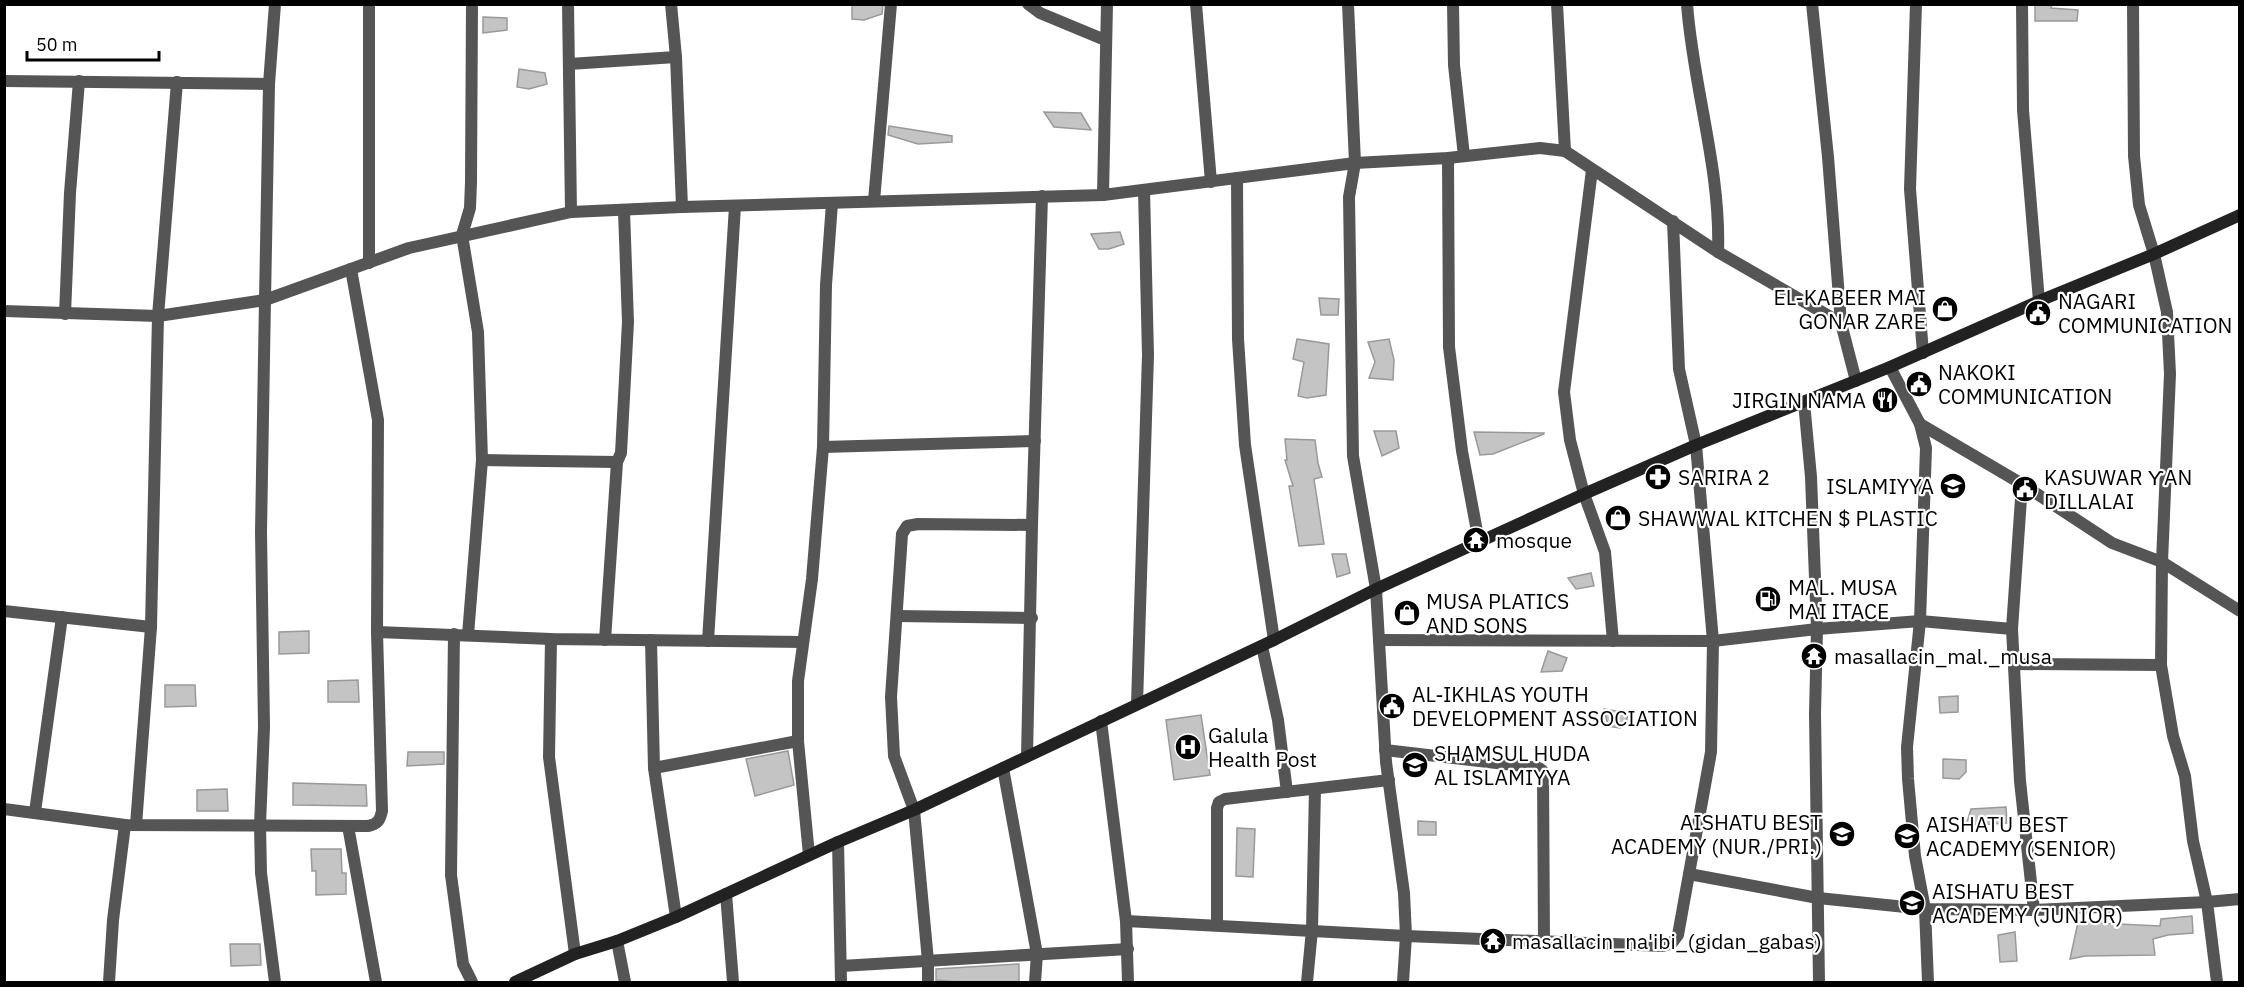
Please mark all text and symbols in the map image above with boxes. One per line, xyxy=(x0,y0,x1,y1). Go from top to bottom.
scale bar xyxy=(27,24,159,62)
text: 50 m xyxy=(36,33,78,56)
place label: EL-KABEER MAI GONAR ZARE xyxy=(1773,283,1926,335)
place label: NAGARI COMMUNICATION xyxy=(2058,287,2232,339)
shop icon: EL-KABEER MAI GONAR ZARE xyxy=(1930,294,1960,324)
public building icon: NAGARI COMMUNICATION xyxy=(2023,298,2053,328)
place label: NAKOKI COMMUNICATION xyxy=(1938,358,2112,410)
public building icon: NAKOKI COMMUNICATION xyxy=(1904,369,1934,399)
restaurant icon: JIRGIN NAMA xyxy=(1870,385,1900,415)
place label: JIRGIN NAMA xyxy=(1732,386,1866,414)
pharmacy icon: SARIRA 2 xyxy=(1643,462,1673,492)
place label: SARIRA 2 xyxy=(1678,463,1770,491)
place label: KASUWAR ƳAN DILLALAI xyxy=(2044,463,2192,515)
school or university icon: ISLAMIYYA xyxy=(1938,471,1968,501)
place label: ISLAMIYYA xyxy=(1826,472,1934,500)
public building icon: KASUWAR ƳAN DILLALAI xyxy=(2010,474,2040,504)
shop icon: SHAWWAL KITCHEN $ PLASTIC xyxy=(1603,503,1633,533)
place label: SHAWWAL KITCHEN $ PLASTIC xyxy=(1638,504,1938,532)
temple icon: mosque xyxy=(1461,525,1491,555)
place label: mosque xyxy=(1496,526,1572,554)
place label: MAL. MUSA MAI ITACE xyxy=(1788,573,1897,625)
fuel station icon: MAL. MUSA MAI ITACE xyxy=(1753,584,1783,614)
place label: MUSA PLATICS AND SONS xyxy=(1426,587,1569,639)
shop icon: MUSA PLATICS AND SONS xyxy=(1392,598,1422,628)
temple icon: masallacin_mal._musa xyxy=(1799,641,1829,671)
place label: masallacin_mal._musa xyxy=(1834,642,2052,670)
place label: AL-IKHLAS YOUTH DEVELOPMENT ASSOCIATION xyxy=(1412,680,1698,732)
public building icon: AL-IKHLAS YOUTH DEVELOPMENT ASSOCIATION xyxy=(1377,691,1407,721)
place label: Galula Health Post xyxy=(1208,721,1317,773)
hospital icon: Galula Health Post xyxy=(1173,732,1203,762)
place label: SHAMSUL HUDA AL ISLAMIYYA xyxy=(1434,739,1590,791)
school or university icon: SHAMSUL HUDA AL ISLAMIYYA xyxy=(1400,750,1430,780)
place label: AISHATU BEST ACADEMY (NUR./PRI.) xyxy=(1611,808,1822,860)
place label: AISHATU BEST ACADEMY (SENIOR) xyxy=(1926,810,2117,862)
school or university icon: AISHATU BEST ACADEMY (NUR./PRI.) xyxy=(1827,819,1857,849)
school or university icon: AISHATU BEST ACADEMY (SENIOR) xyxy=(1892,821,1922,851)
place label: AISHATU BEST ACADEMY (JUNIOR) xyxy=(1932,877,2123,929)
school or university icon: AISHATU BEST ACADEMY (JUNIOR) xyxy=(1897,888,1927,918)
temple icon: masallacin_na'ibi_(gidan_gabas) xyxy=(1478,926,1508,956)
place label: masallacin_na'ibi_(gidan_gabas) xyxy=(1512,927,1822,955)

